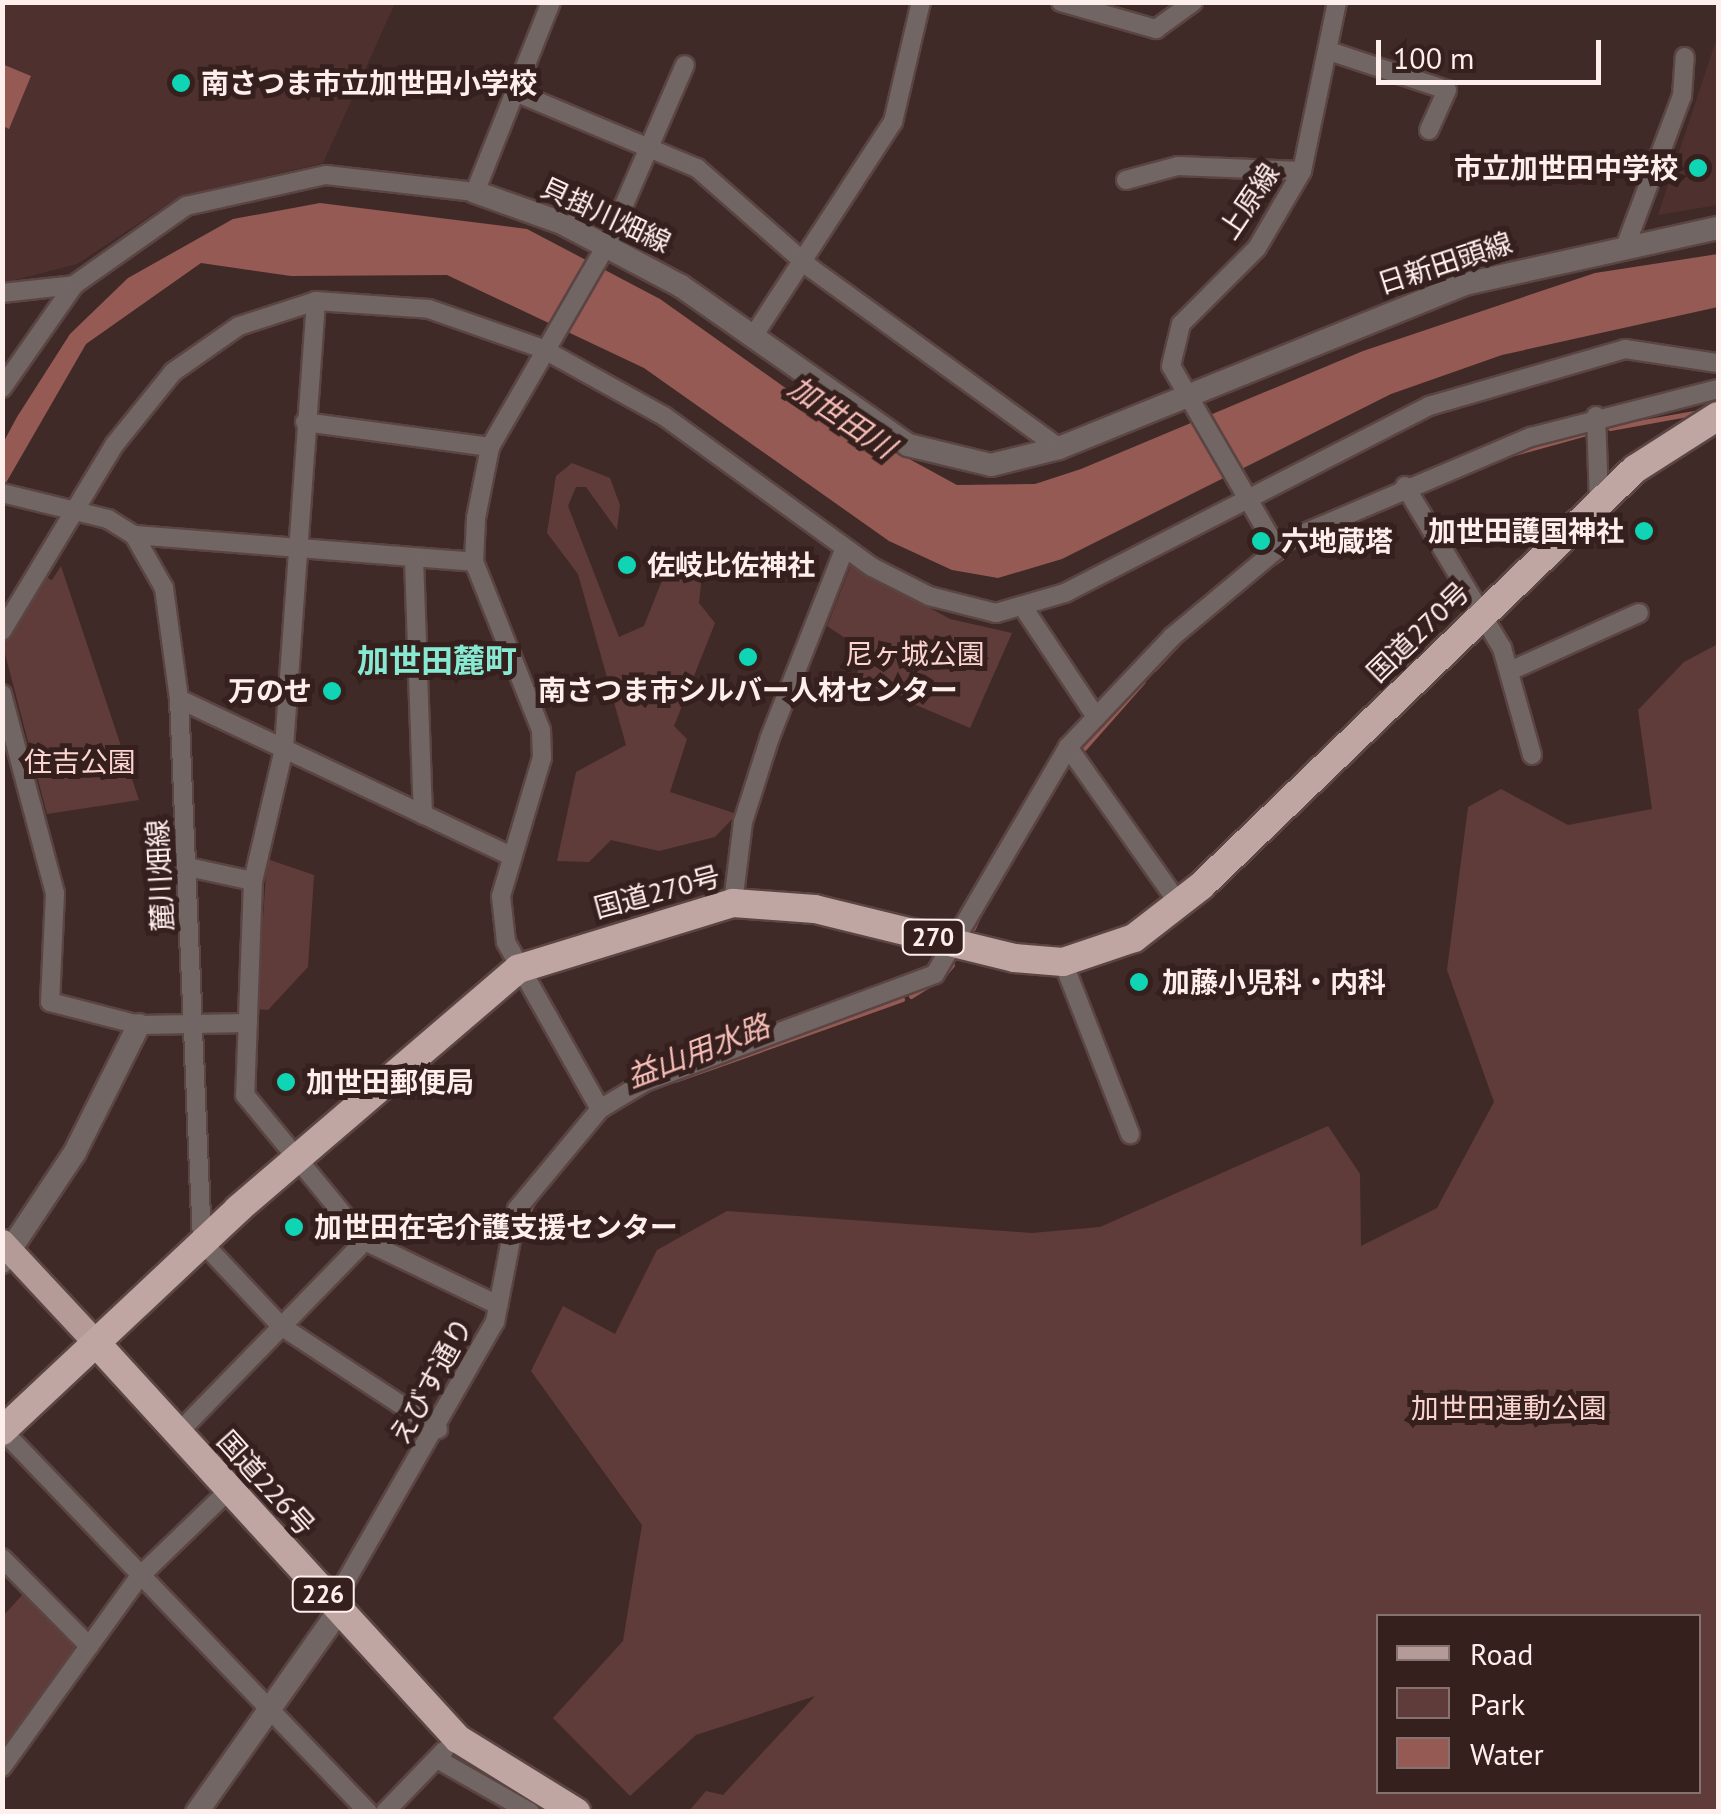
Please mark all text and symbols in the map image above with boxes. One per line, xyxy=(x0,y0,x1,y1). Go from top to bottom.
scale bar xyxy=(1381,20,1606,82)
text: 100 m xyxy=(1393,38,1474,77)
place label: 南さつま市立加世田小学校 xyxy=(201,66,537,100)
marker: 南さつま市立加世田小学校 xyxy=(170,72,192,94)
place label: 市立加世田中学校 xyxy=(1454,151,1678,185)
street label: 上原線 xyxy=(1212,157,1286,245)
marker: 市立加世田中学校 xyxy=(1687,157,1709,179)
street label: 貝掛川畑線 xyxy=(535,170,677,260)
street label: 日新田頭線 xyxy=(1373,225,1517,301)
water label: 加世田川 xyxy=(782,369,902,465)
place label: 加世田護国神社 xyxy=(1428,514,1624,548)
marker: 加世田護国神社 xyxy=(1633,520,1655,542)
place label: 六地蔵塔 xyxy=(1281,524,1393,558)
marker: 六地蔵塔 xyxy=(1250,530,1272,552)
place label: 佐岐比佐神社 xyxy=(647,548,815,582)
marker: 佐岐比佐神社 xyxy=(616,554,638,576)
street label: 国道270号 xyxy=(1360,575,1476,689)
park label: 尼ヶ城公園 xyxy=(845,637,985,671)
district label: 加世田麓町 xyxy=(357,641,517,679)
marker: 南さつま市シルバー人材センター xyxy=(737,646,759,668)
place label: 南さつま市シルバー人材センター xyxy=(538,673,958,707)
place label: 万のせ xyxy=(228,674,312,708)
marker: 万のせ xyxy=(321,680,343,702)
park label: 住吉公園 xyxy=(24,745,136,779)
street label: 麓川畑線 xyxy=(140,818,180,932)
street label: 国道270号 xyxy=(590,859,724,925)
road number: 270 xyxy=(900,917,966,957)
place label: 加藤小児科・内科 xyxy=(1162,965,1386,999)
marker: 加藤小児科・内科 xyxy=(1126,969,1152,995)
water label: 益山用水路 xyxy=(622,1007,774,1095)
place label: 加世田郵便局 xyxy=(306,1065,474,1099)
marker: 加世田郵便局 xyxy=(275,1071,297,1093)
place label: 加世田在宅介護支援センター xyxy=(314,1210,678,1244)
marker: 加世田在宅介護支援センター xyxy=(283,1216,305,1238)
street label: えびす通り xyxy=(382,1312,480,1450)
park label: 加世田運動公園 xyxy=(1411,1391,1607,1425)
street label: 国道226号 xyxy=(210,1424,322,1542)
road number: 226 xyxy=(290,1574,356,1614)
legend xyxy=(1376,1614,1701,1794)
text: Road xyxy=(1470,1634,1534,1673)
text: Park xyxy=(1470,1684,1525,1723)
text: Water xyxy=(1470,1734,1544,1773)

